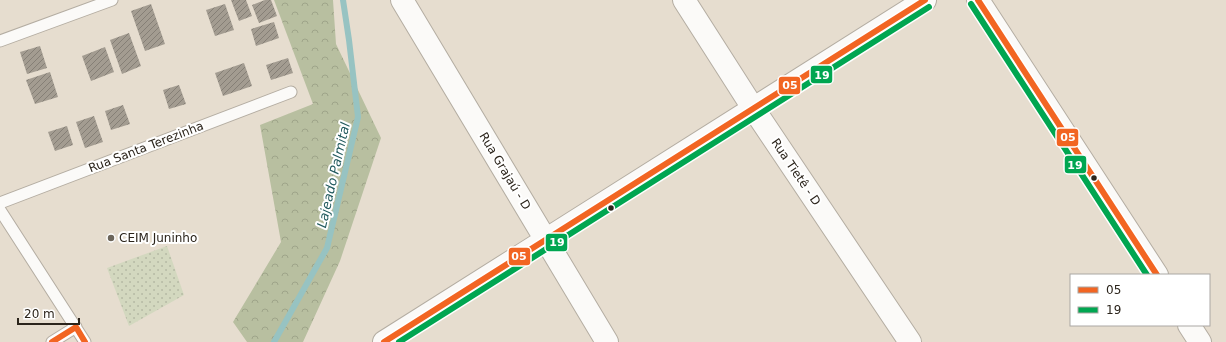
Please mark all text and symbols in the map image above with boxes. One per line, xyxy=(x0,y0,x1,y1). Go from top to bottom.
line badge: 19 xyxy=(810,65,833,84)
text: 19 xyxy=(814,69,830,82)
line badge: 05 xyxy=(778,76,801,95)
text: 05 xyxy=(782,79,798,92)
street label: Rua Santa Terezinha xyxy=(87,119,205,175)
water label: Lajeado Palmital xyxy=(314,121,353,229)
line badge: 05 xyxy=(1056,128,1079,147)
street label: Rua Grajaú - D xyxy=(476,130,534,212)
text: 05 xyxy=(1060,131,1076,144)
street label: Rua Tietê - D xyxy=(769,136,823,208)
line badge: 19 xyxy=(1064,155,1087,174)
text: 19 xyxy=(1067,159,1083,172)
unlabelled marker xyxy=(1089,173,1099,183)
unlabelled marker xyxy=(606,203,616,213)
place label: CEIM Juninho xyxy=(119,231,197,245)
marker: CEIM Juninho xyxy=(106,233,116,243)
line badge: 19 xyxy=(545,233,568,252)
text: 19 xyxy=(549,236,565,249)
line badge: 05 xyxy=(508,247,531,266)
text: 05 xyxy=(511,250,527,263)
legend xyxy=(1070,274,1210,326)
text: 05 xyxy=(1106,283,1121,297)
scale bar xyxy=(18,300,79,326)
text: 19 xyxy=(1106,303,1121,317)
text: 20 m xyxy=(24,307,55,321)

